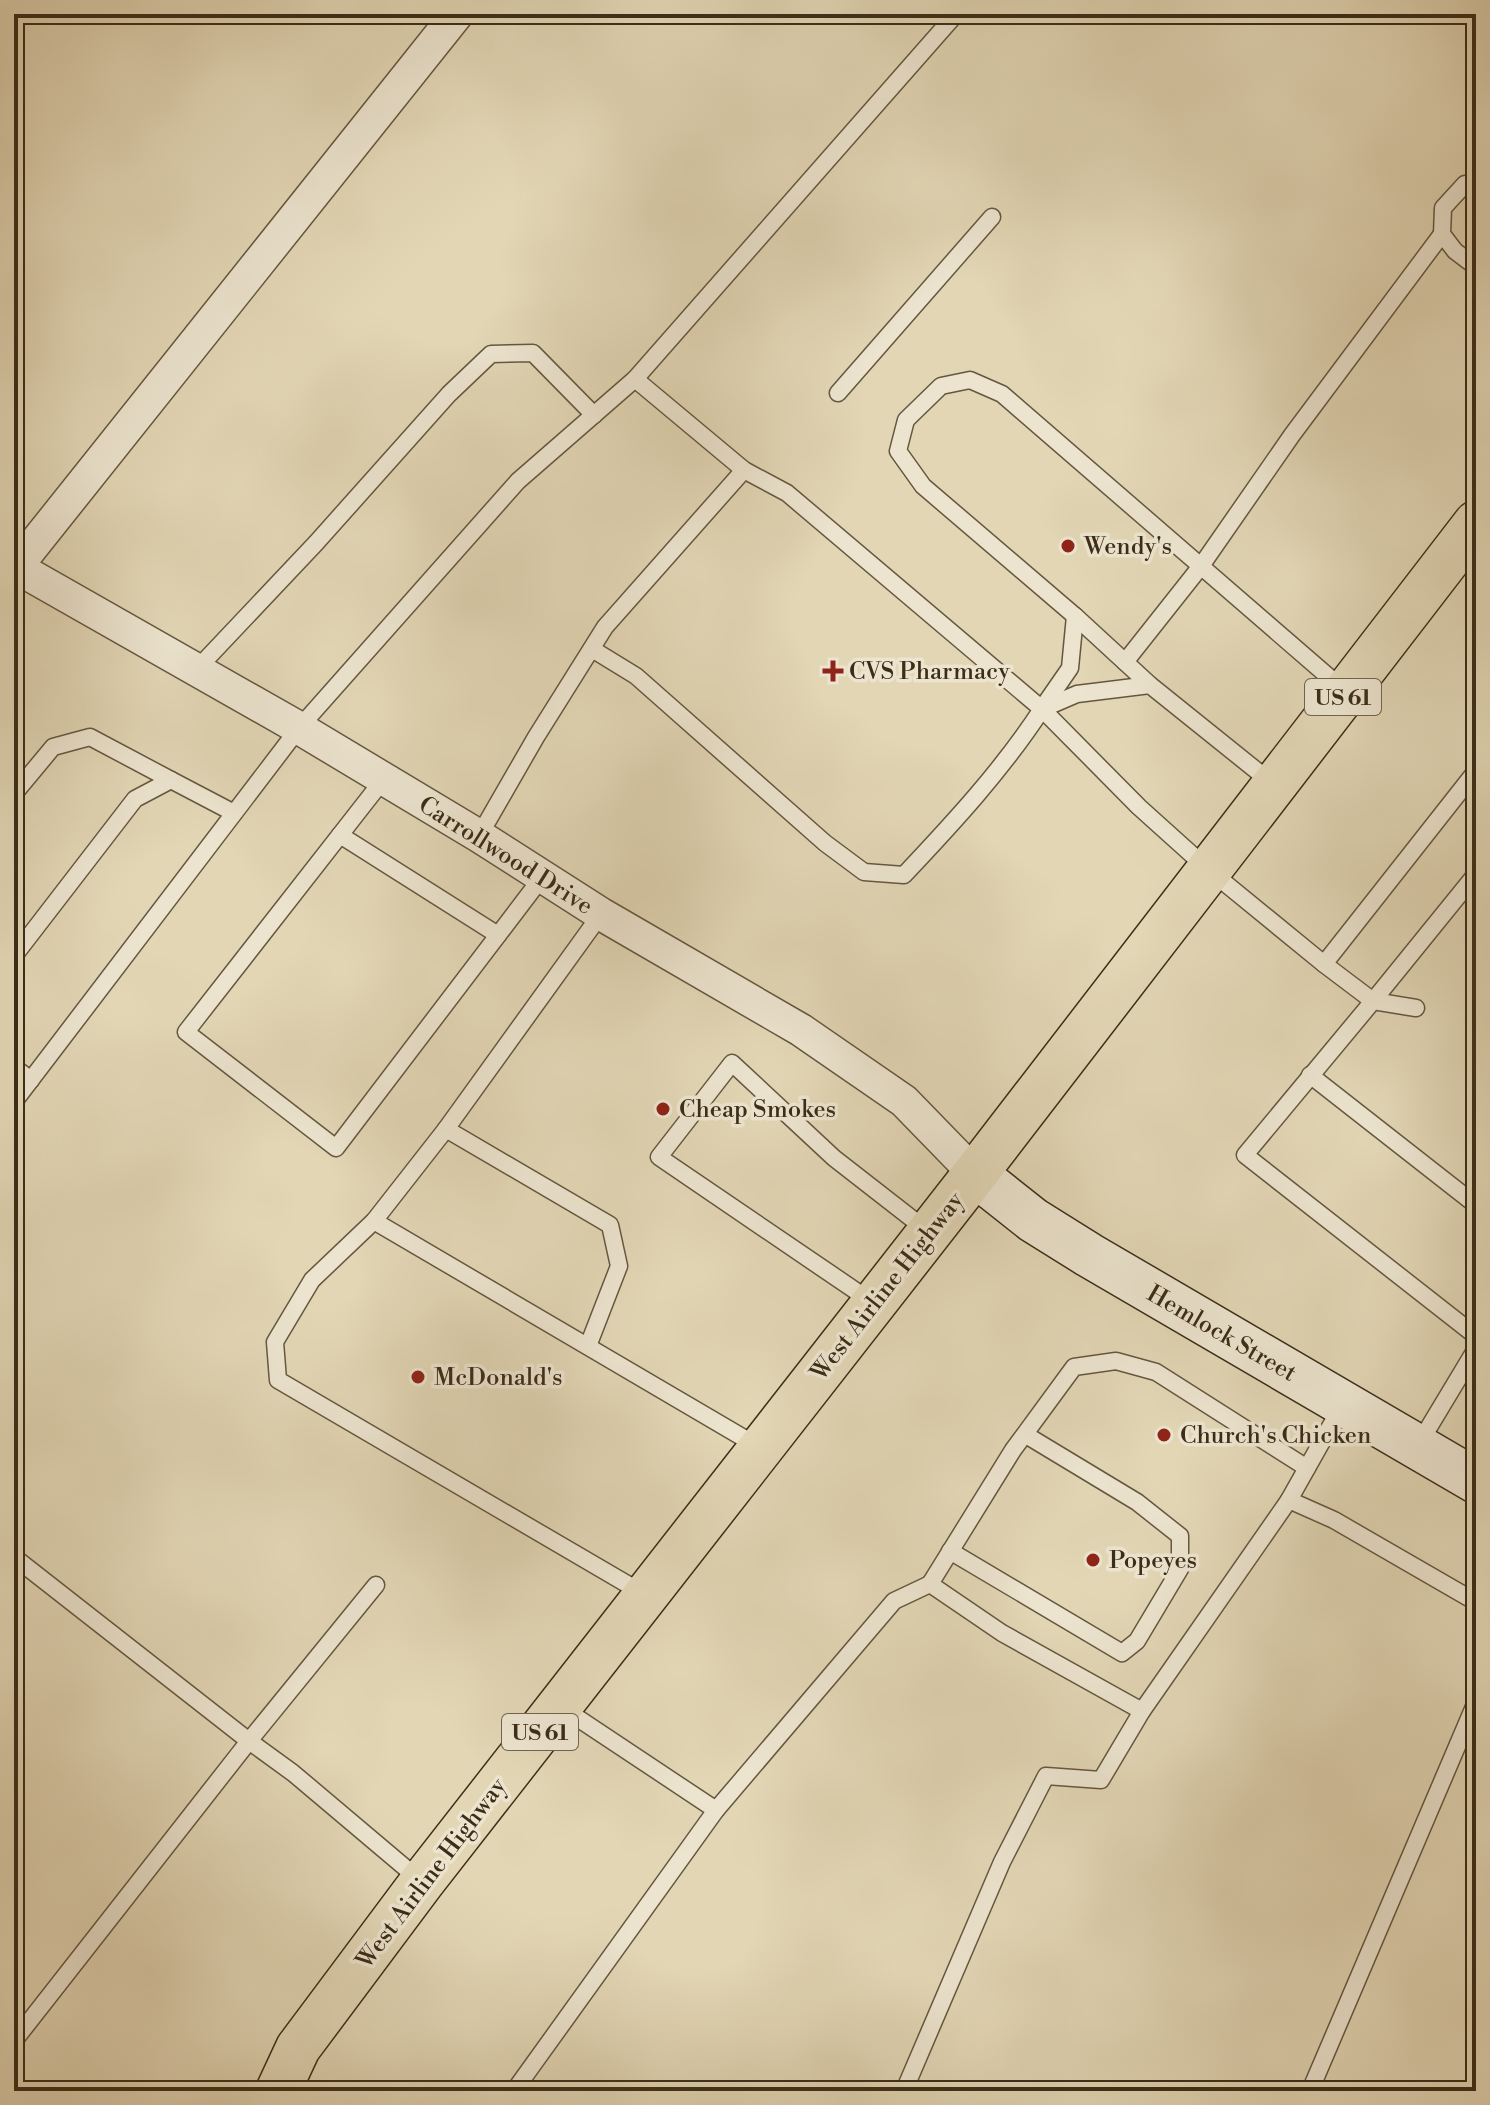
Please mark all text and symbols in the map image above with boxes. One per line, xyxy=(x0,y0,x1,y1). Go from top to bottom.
place label: Wendy's xyxy=(1083,532,1172,562)
marker: Wendy's xyxy=(1059,537,1077,555)
place label: CVS Pharmacy xyxy=(849,657,1010,687)
marker: CVS Pharmacy xyxy=(824,662,842,680)
road number: US 61 xyxy=(1305,679,1381,715)
street label: Carrollwood Drive xyxy=(413,790,598,922)
place label: Cheap Smokes xyxy=(679,1095,836,1125)
marker: Cheap Smokes xyxy=(654,1100,672,1118)
street label: West Airline Highway xyxy=(804,1186,971,1388)
street label: Hemlock Street xyxy=(1141,1279,1302,1389)
place label: McDonald's xyxy=(434,1363,563,1393)
marker: McDonald's xyxy=(409,1368,427,1386)
place label: Church's Chicken xyxy=(1180,1421,1371,1451)
marker: Church's Chicken xyxy=(1155,1426,1173,1444)
place label: Popeyes xyxy=(1109,1546,1197,1576)
marker: Popeyes xyxy=(1084,1551,1102,1569)
road number: US 61 xyxy=(502,1714,578,1750)
street label: West Airline Highway xyxy=(350,1772,514,1976)

